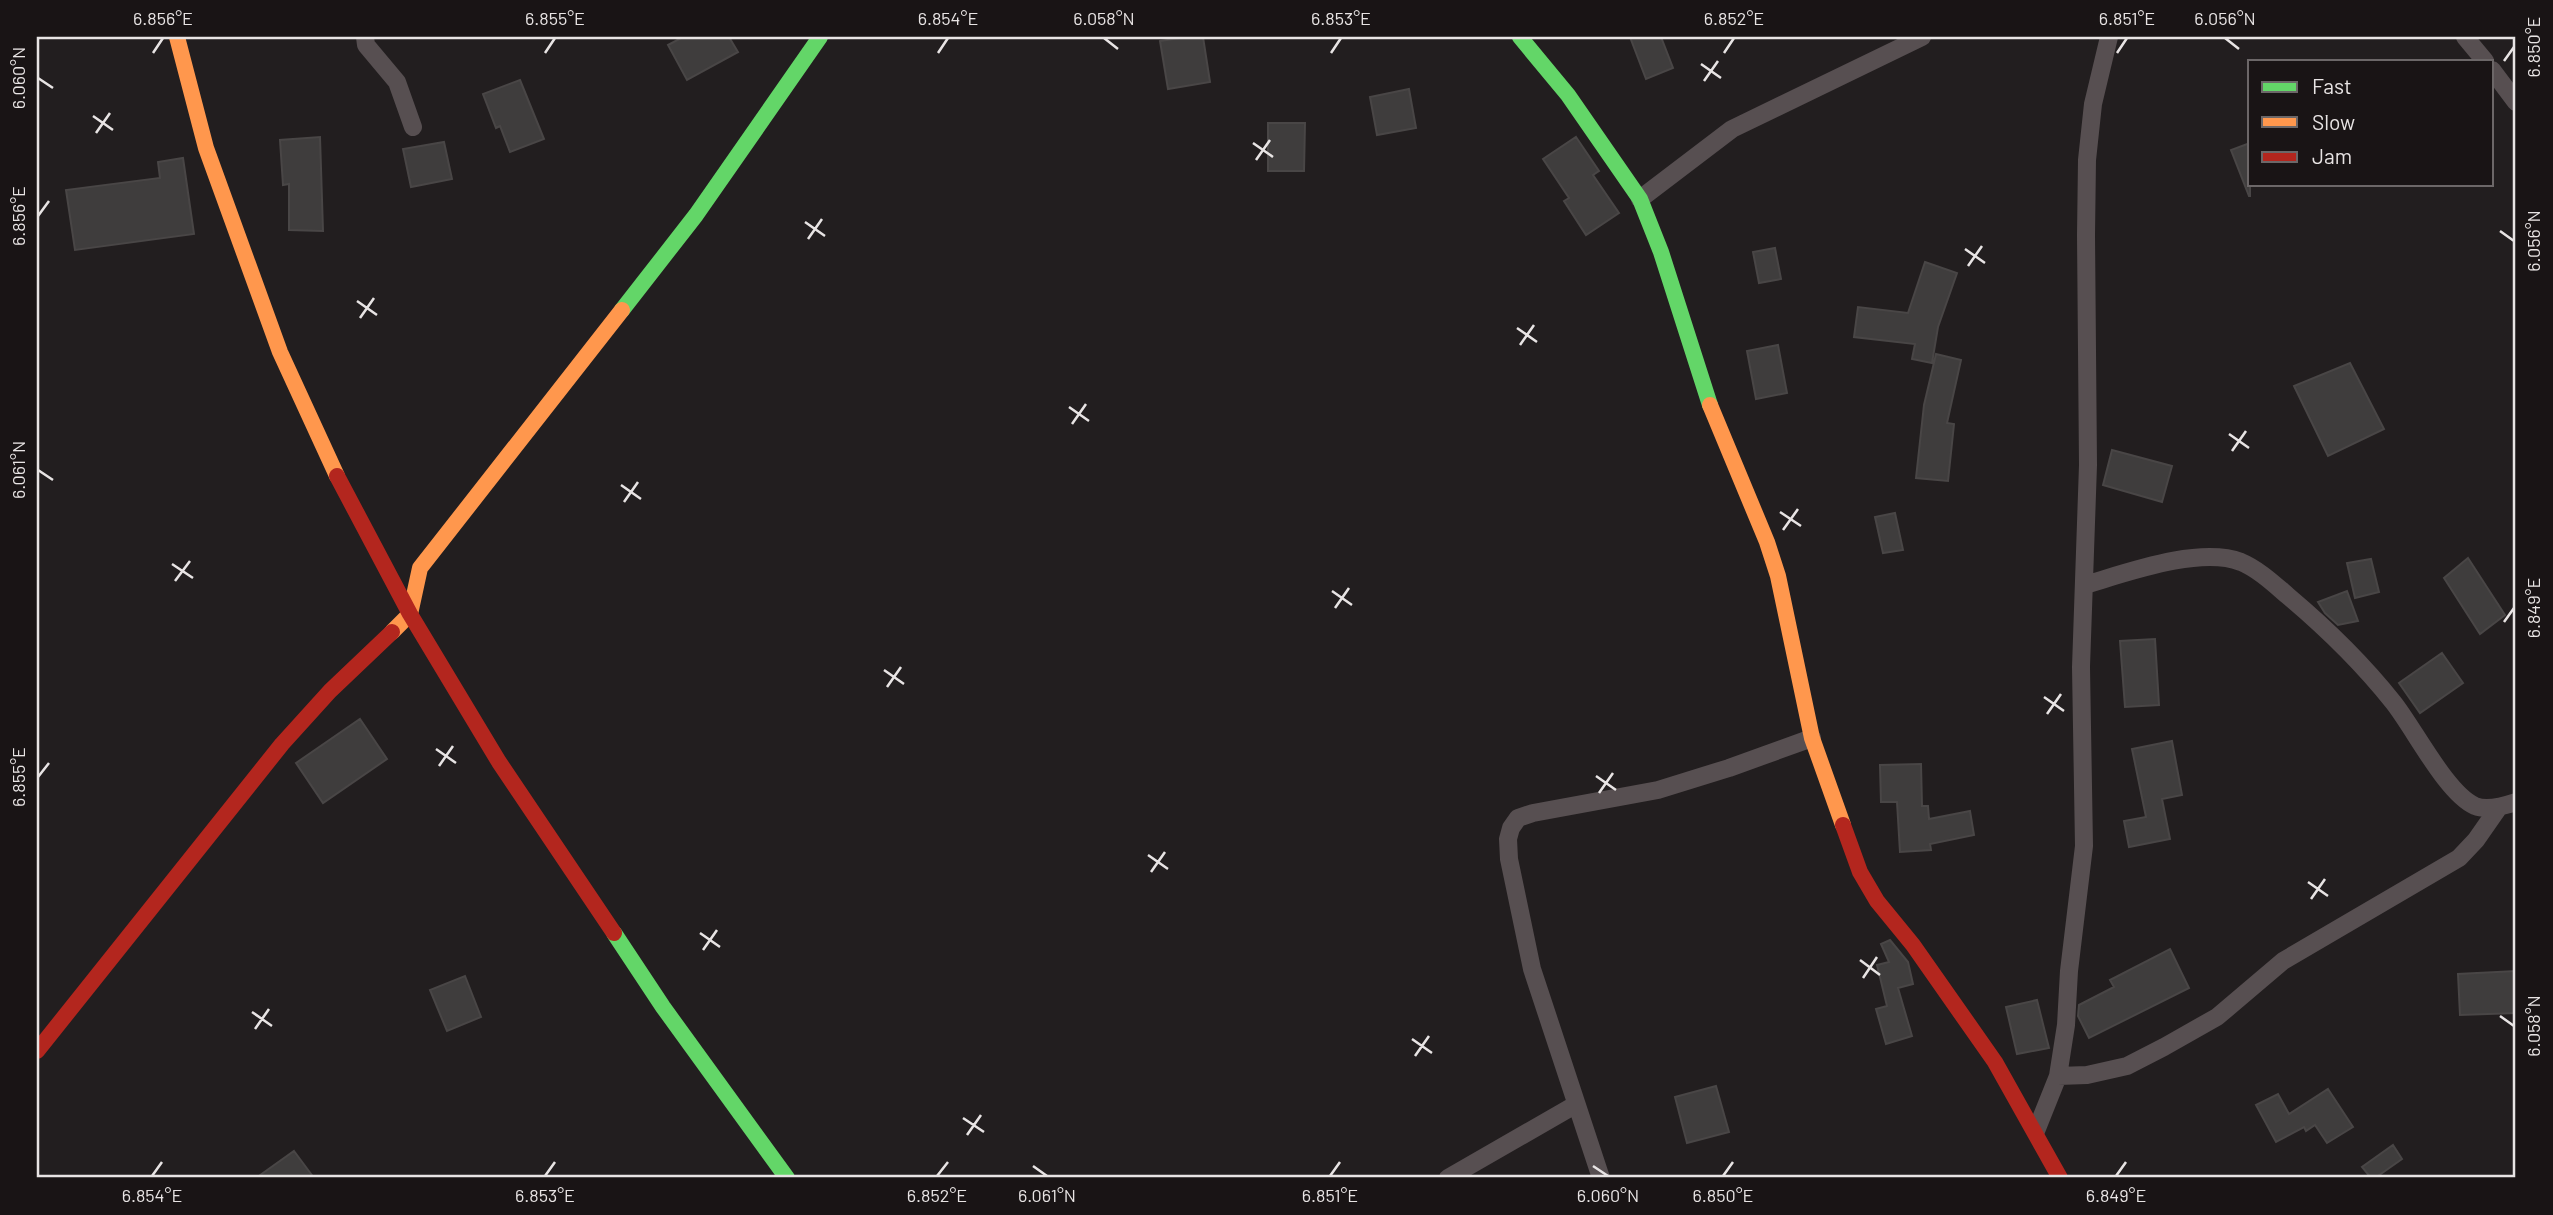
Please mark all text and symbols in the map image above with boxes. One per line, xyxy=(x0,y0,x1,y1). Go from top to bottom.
text: 6.856°E xyxy=(133,7,193,29)
text: 6.855°E xyxy=(525,7,585,29)
text: 6.854°E xyxy=(918,7,978,29)
text: 6.058°N xyxy=(1073,7,1135,29)
text: 6.853°E xyxy=(1311,7,1371,29)
text: 6.852°E xyxy=(1704,7,1764,29)
text: 6.851°E xyxy=(2099,7,2155,29)
text: 6.056°N xyxy=(2194,7,2256,29)
text: 6.850°E xyxy=(2522,17,2544,77)
text: 6.060°N xyxy=(7,47,29,109)
legend xyxy=(2248,60,2494,186)
text: Fast xyxy=(2312,73,2352,98)
text: Slow xyxy=(2312,109,2355,134)
text: Jam xyxy=(2312,143,2352,168)
text: 6.856°E xyxy=(7,186,29,246)
text: 6.056°N xyxy=(2522,210,2544,272)
text: 6.061°N xyxy=(7,441,29,499)
text: 6.849°E xyxy=(2522,578,2544,638)
text: 6.855°E xyxy=(7,747,29,807)
text: 6.058°N xyxy=(2522,995,2544,1057)
text: 6.854°E xyxy=(122,1184,182,1206)
text: 6.853°E xyxy=(515,1184,575,1206)
text: 6.852°E xyxy=(907,1184,967,1206)
text: 6.061°N xyxy=(1018,1184,1076,1206)
text: 6.851°E xyxy=(1302,1184,1358,1206)
text: 6.060°N xyxy=(1577,1184,1639,1206)
text: 6.850°E xyxy=(1693,1184,1753,1206)
text: 6.849°E xyxy=(2086,1184,2146,1206)

